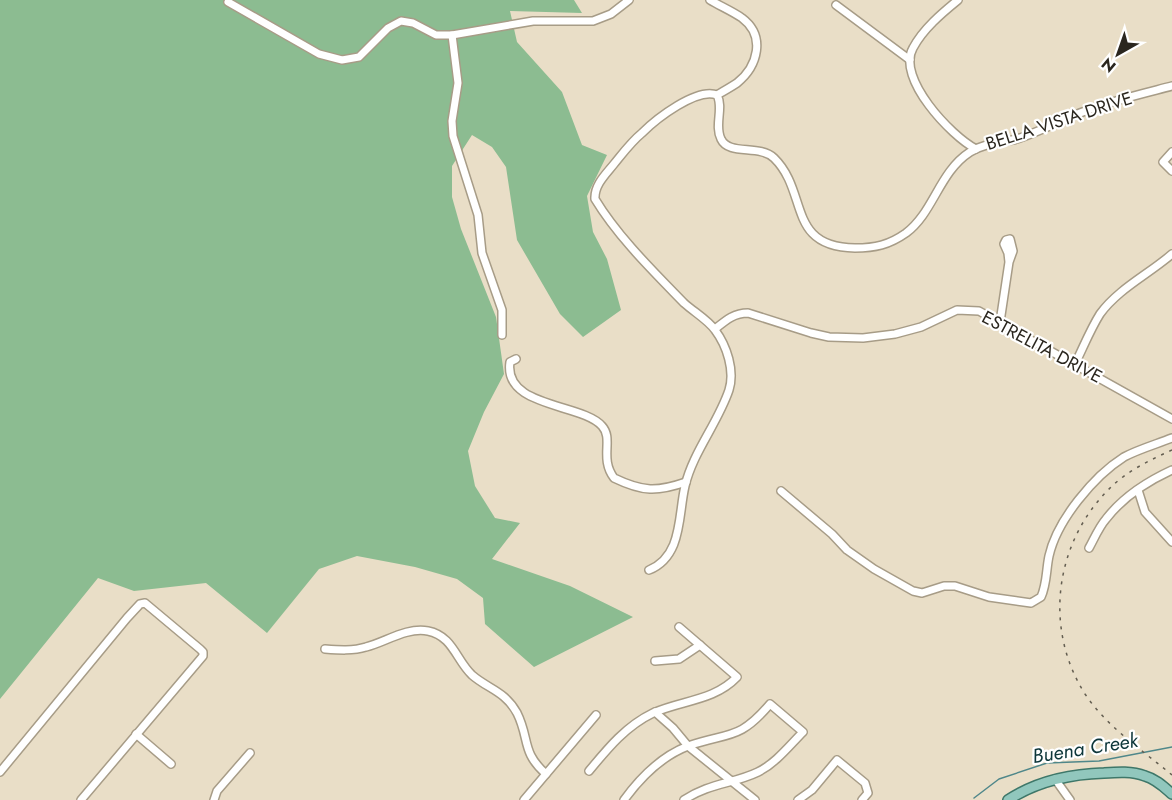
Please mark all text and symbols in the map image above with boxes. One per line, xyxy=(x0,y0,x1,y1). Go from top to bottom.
north arrow xyxy=(1088,24,1148,84)
text: N xyxy=(1096,52,1121,78)
street label: BELLA VISTA DRIVE xyxy=(982,85,1136,157)
street label: ESTRELITA DRIVE xyxy=(977,304,1107,390)
water label: Buena Creek xyxy=(1030,726,1141,771)

